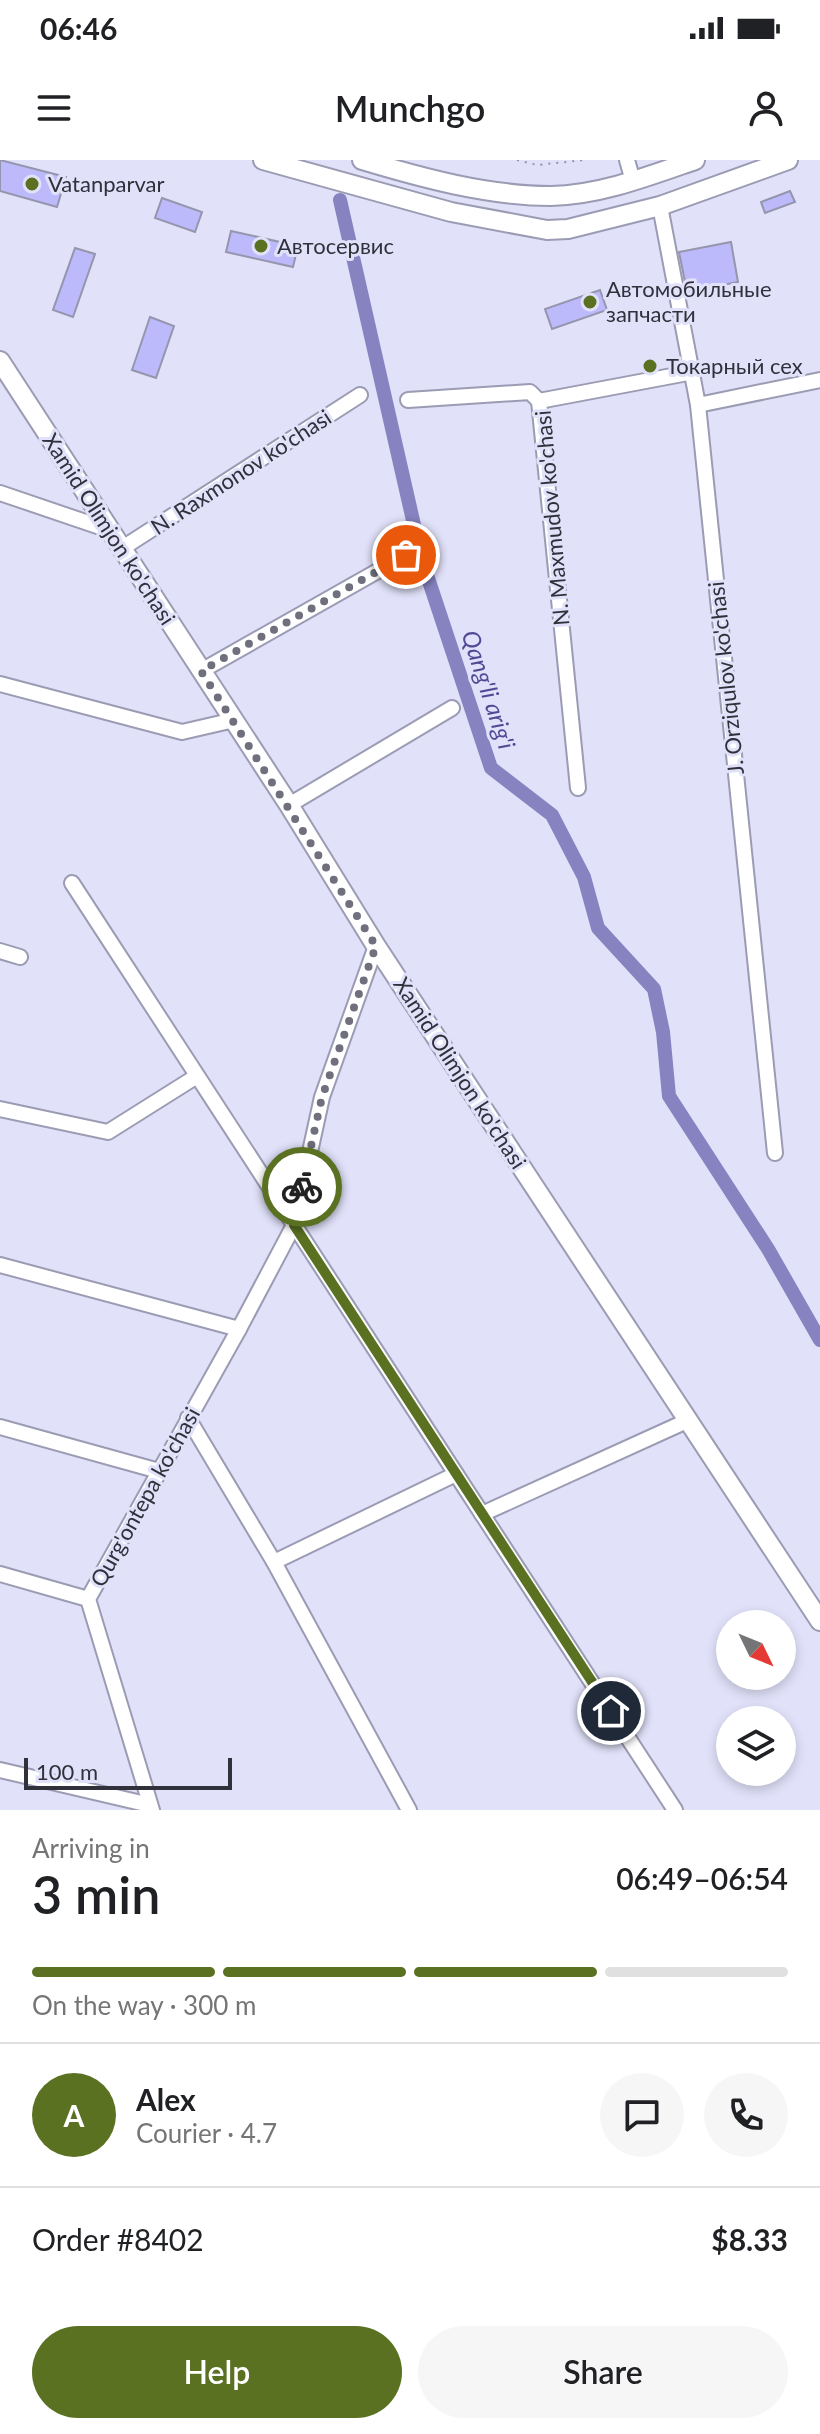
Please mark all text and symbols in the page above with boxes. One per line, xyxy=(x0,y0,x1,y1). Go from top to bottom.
text: 06:46 xyxy=(40,10,117,46)
icon: menu xyxy=(32,86,76,130)
text: Munchgo xyxy=(335,86,485,130)
icon: person xyxy=(744,86,788,130)
place label: Vatanparvar xyxy=(48,170,165,197)
marker: Vatanparvar xyxy=(23,175,41,193)
place label: Автосервис xyxy=(277,232,394,259)
marker: Автосервис xyxy=(252,237,270,255)
place label: Автомобильные запчасти xyxy=(606,275,772,327)
marker: Автомобильные запчасти xyxy=(581,293,599,311)
place label: Токарный сех xyxy=(666,352,803,379)
marker: Токарный сех xyxy=(641,357,659,375)
street label: N. Raxmonov ko'chasi xyxy=(145,403,336,540)
street label: N. Maxmudov ko'chasi xyxy=(529,409,574,627)
street label: Xamid Olimjon ko'chasi xyxy=(37,428,182,630)
pin xyxy=(372,521,440,589)
icon: bag xyxy=(384,533,428,577)
street label: J. Orziqulov ko'chasi xyxy=(702,580,749,776)
water label: Qang'li arig'i xyxy=(457,626,522,753)
street label: Xamid Olimjon ko'chasi xyxy=(388,972,533,1174)
courier xyxy=(262,1147,342,1227)
icon: bike xyxy=(280,1165,324,1209)
street label: Qurg'ontepa ko'chasi xyxy=(84,1402,205,1591)
north arrow xyxy=(716,1610,796,1690)
map controls xyxy=(716,1610,796,1786)
pin xyxy=(577,1677,645,1745)
icon: home xyxy=(589,1689,633,1733)
button: layers xyxy=(716,1706,796,1786)
scale bar xyxy=(24,1754,232,1790)
text: 100 m xyxy=(36,1758,98,1785)
text: Arriving in xyxy=(32,1832,150,1864)
text: 06:49–06:54 xyxy=(616,1860,788,1896)
text: 3 min xyxy=(32,1863,160,1925)
text: On the way · 300 m xyxy=(32,1989,256,2021)
button: chat xyxy=(600,2073,684,2157)
button: phone xyxy=(704,2073,788,2157)
text: Alex xyxy=(136,2081,196,2117)
text: A xyxy=(64,2097,84,2133)
text: Courier · 4.7 xyxy=(136,2117,277,2149)
text: Order #8402 xyxy=(32,2221,204,2257)
text: $8.33 xyxy=(711,2221,788,2257)
button: Help xyxy=(32,2326,402,2418)
button: Share xyxy=(418,2326,788,2418)

